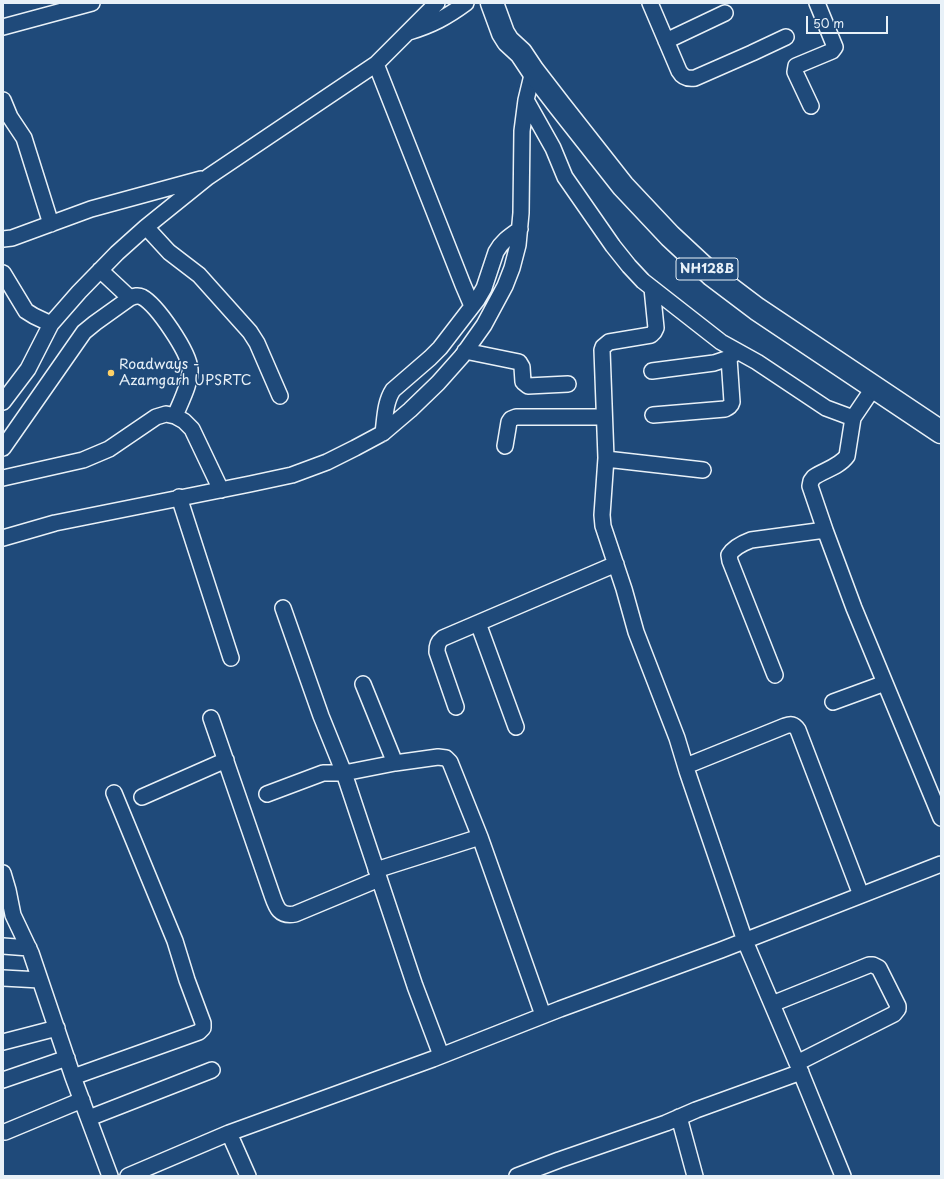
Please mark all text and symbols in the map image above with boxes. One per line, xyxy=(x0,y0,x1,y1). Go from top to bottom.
scale bar xyxy=(808,8,890,34)
text: 50 m xyxy=(813,14,844,32)
road number: NH128B xyxy=(676,258,738,280)
place label: Roadways - Azamgarh UPSRTC xyxy=(119,357,252,390)
marker: Roadways - Azamgarh UPSRTC xyxy=(106,368,116,378)

